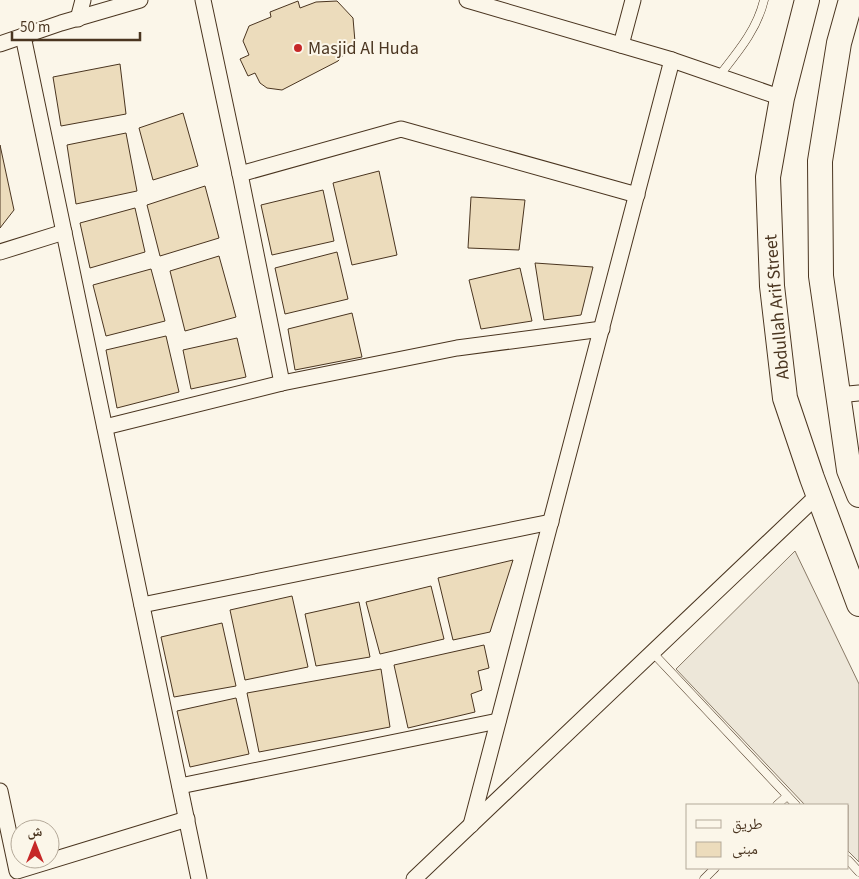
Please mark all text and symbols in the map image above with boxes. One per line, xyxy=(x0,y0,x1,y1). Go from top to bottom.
scale bar xyxy=(12,10,140,42)
text: 50 m xyxy=(20,17,50,38)
place label: Masjid Al Huda xyxy=(308,36,419,61)
marker: Masjid Al Huda xyxy=(292,42,304,54)
street label: Abdullah Arif Street xyxy=(758,233,796,381)
legend xyxy=(686,804,849,869)
text: طريق xyxy=(732,814,763,835)
north arrow xyxy=(10,819,60,869)
text: ش xyxy=(28,822,43,842)
text: مبنى xyxy=(732,839,758,860)

